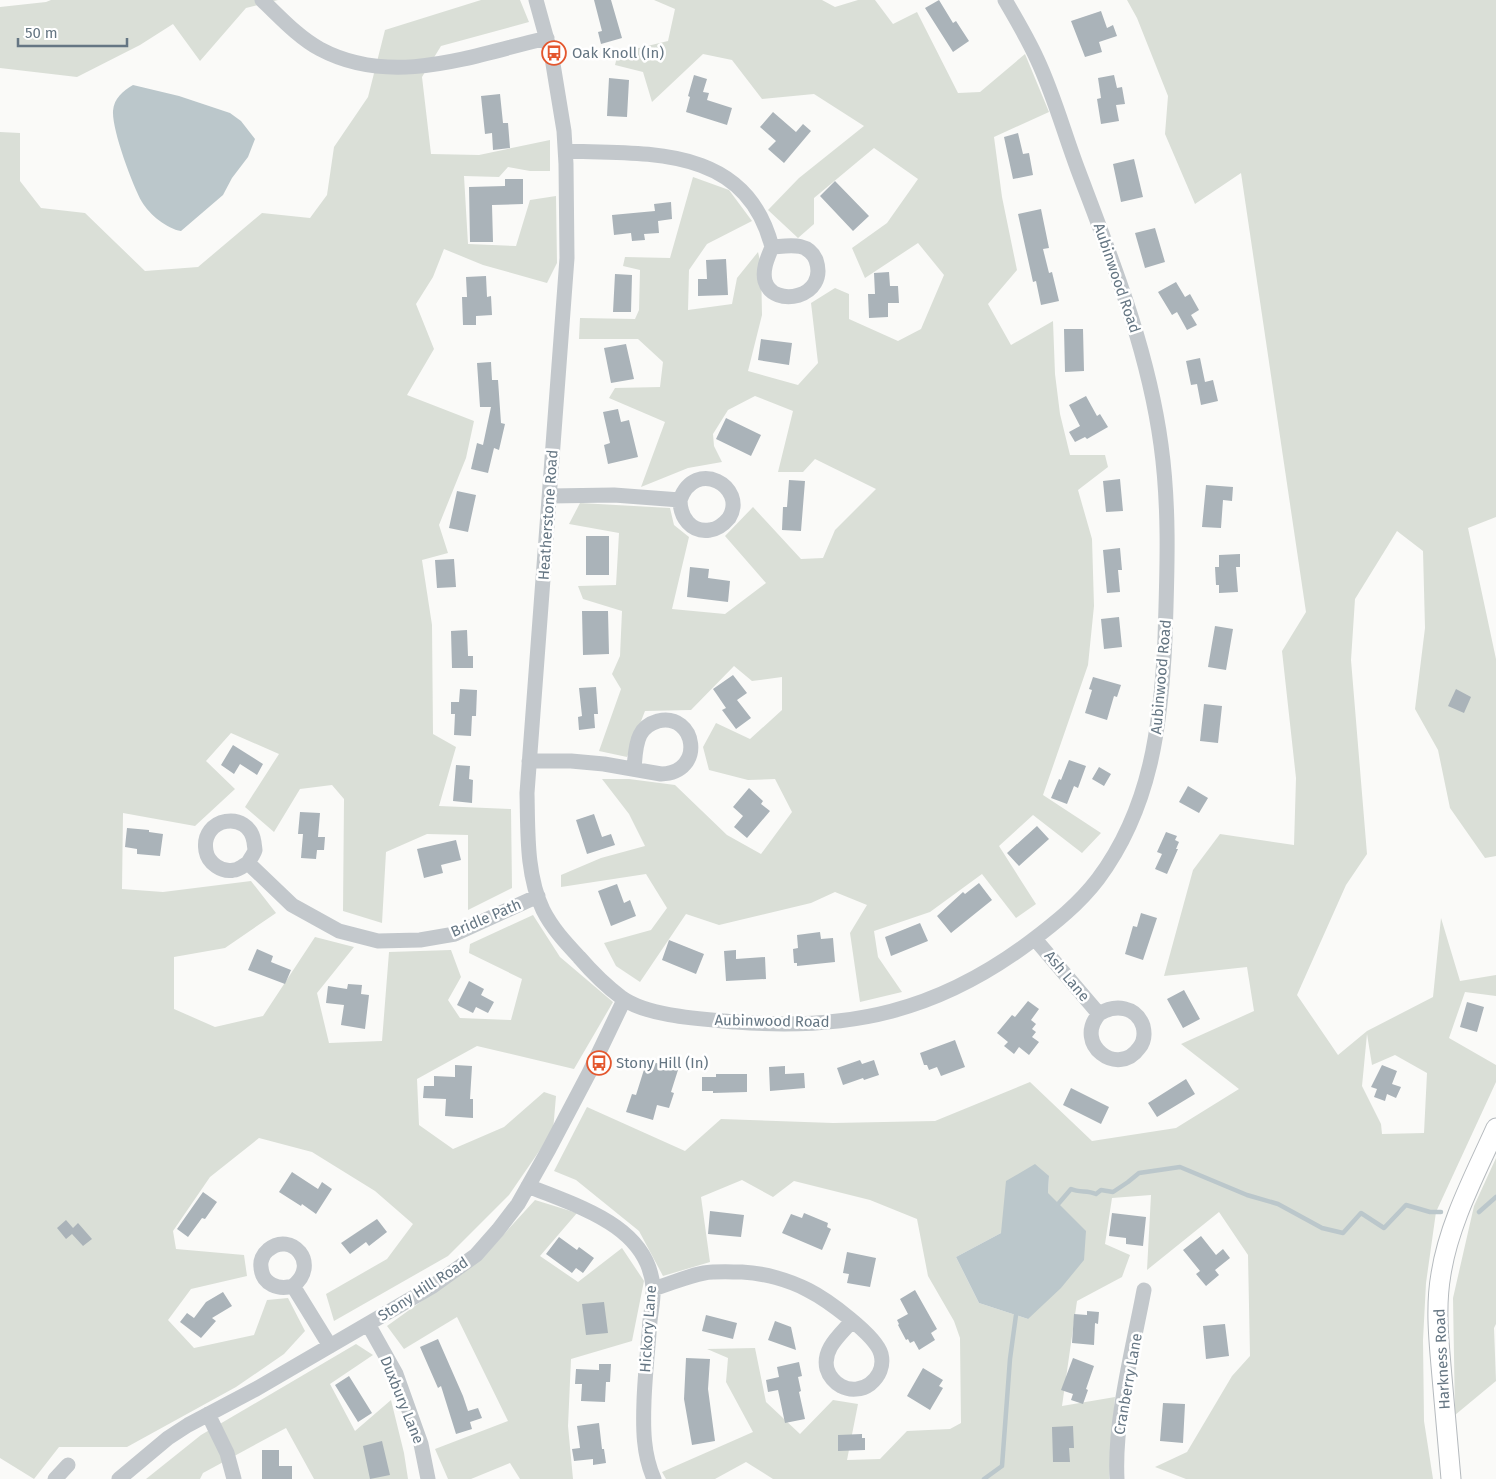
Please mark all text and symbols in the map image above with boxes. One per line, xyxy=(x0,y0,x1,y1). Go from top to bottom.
scale bar xyxy=(18,15,126,47)
text: 50 m xyxy=(25,24,58,42)
bus stop icon: Oak Knoll (In) xyxy=(541,40,567,66)
place label: Oak Knoll (In) xyxy=(572,44,664,62)
street label: Aubinwood Road xyxy=(1090,221,1144,335)
street label: Heatherstone Road xyxy=(534,449,562,581)
street label: Aubinwood Road xyxy=(1147,619,1175,735)
street label: Bridle Path xyxy=(448,895,524,941)
street label: Ash Lane xyxy=(1041,947,1093,1005)
street label: Aubinwood Road xyxy=(714,1011,830,1031)
bus stop icon: Stony Hill (In) xyxy=(586,1050,612,1076)
place label: Stony Hill (In) xyxy=(616,1054,708,1072)
street label: Stony Hill Road xyxy=(375,1253,471,1325)
street label: Hickory Lane xyxy=(636,1285,660,1373)
street label: Harkness Road xyxy=(1430,1308,1454,1410)
street label: Cranberry Lane xyxy=(1110,1332,1146,1436)
street label: Duxbury Lane xyxy=(376,1354,428,1446)

